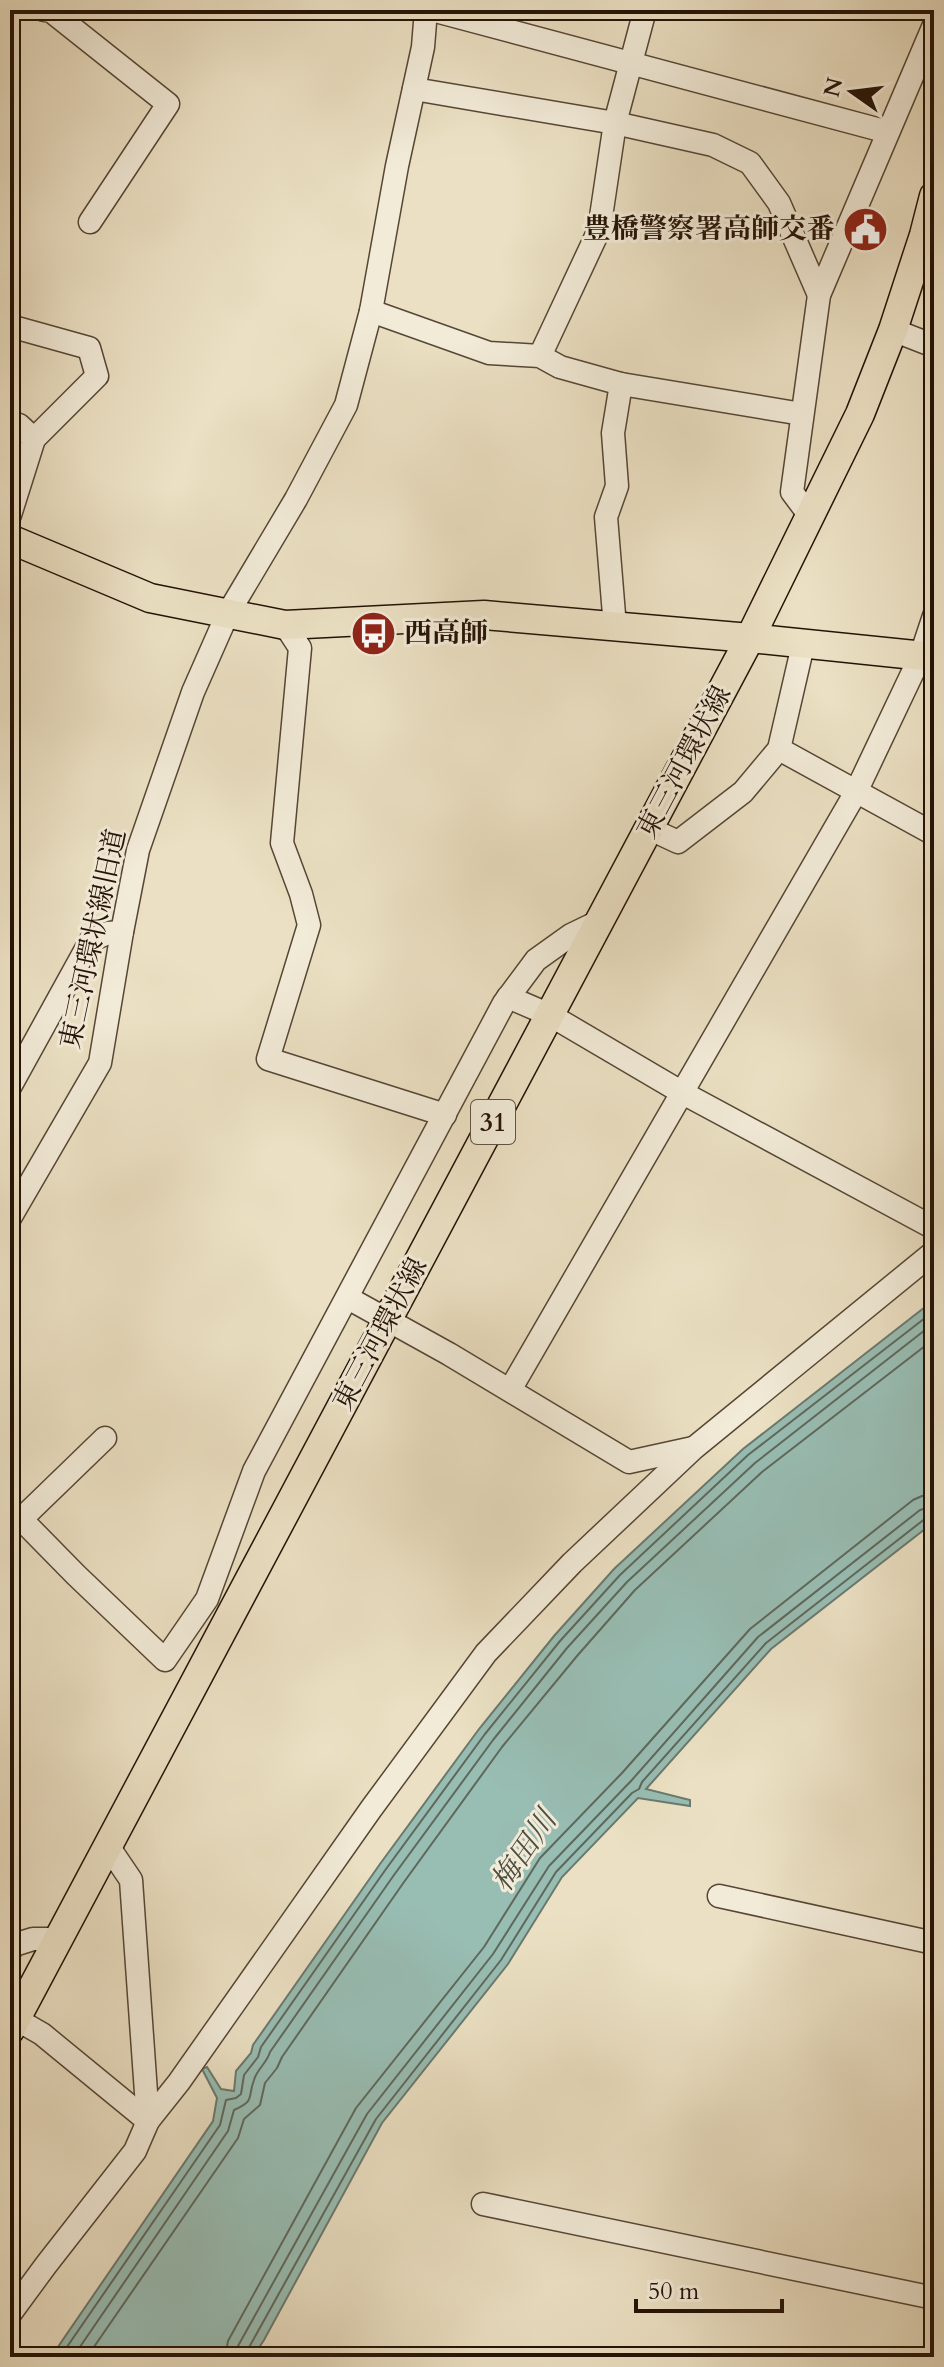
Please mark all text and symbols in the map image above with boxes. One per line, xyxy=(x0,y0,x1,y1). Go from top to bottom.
north arrow xyxy=(812,52,892,132)
text: N xyxy=(817,75,850,100)
public building icon: 豊橋警察署高師交番 xyxy=(842,205,890,253)
place label: 豊橋警察署高師交番 xyxy=(583,210,835,248)
bus stop icon: 西高師 xyxy=(349,609,397,657)
place label: 西高師 xyxy=(404,614,488,652)
street label: 東三河環状線 xyxy=(628,679,740,845)
street label: 東三河環状線旧道 xyxy=(51,825,135,1053)
road number: 31 xyxy=(471,1100,515,1144)
street label: 東三河環状線 xyxy=(324,1251,436,1417)
water label: 梅田川 xyxy=(482,1800,568,1900)
scale bar xyxy=(636,2263,782,2313)
text: 50 m xyxy=(648,2275,700,2308)

